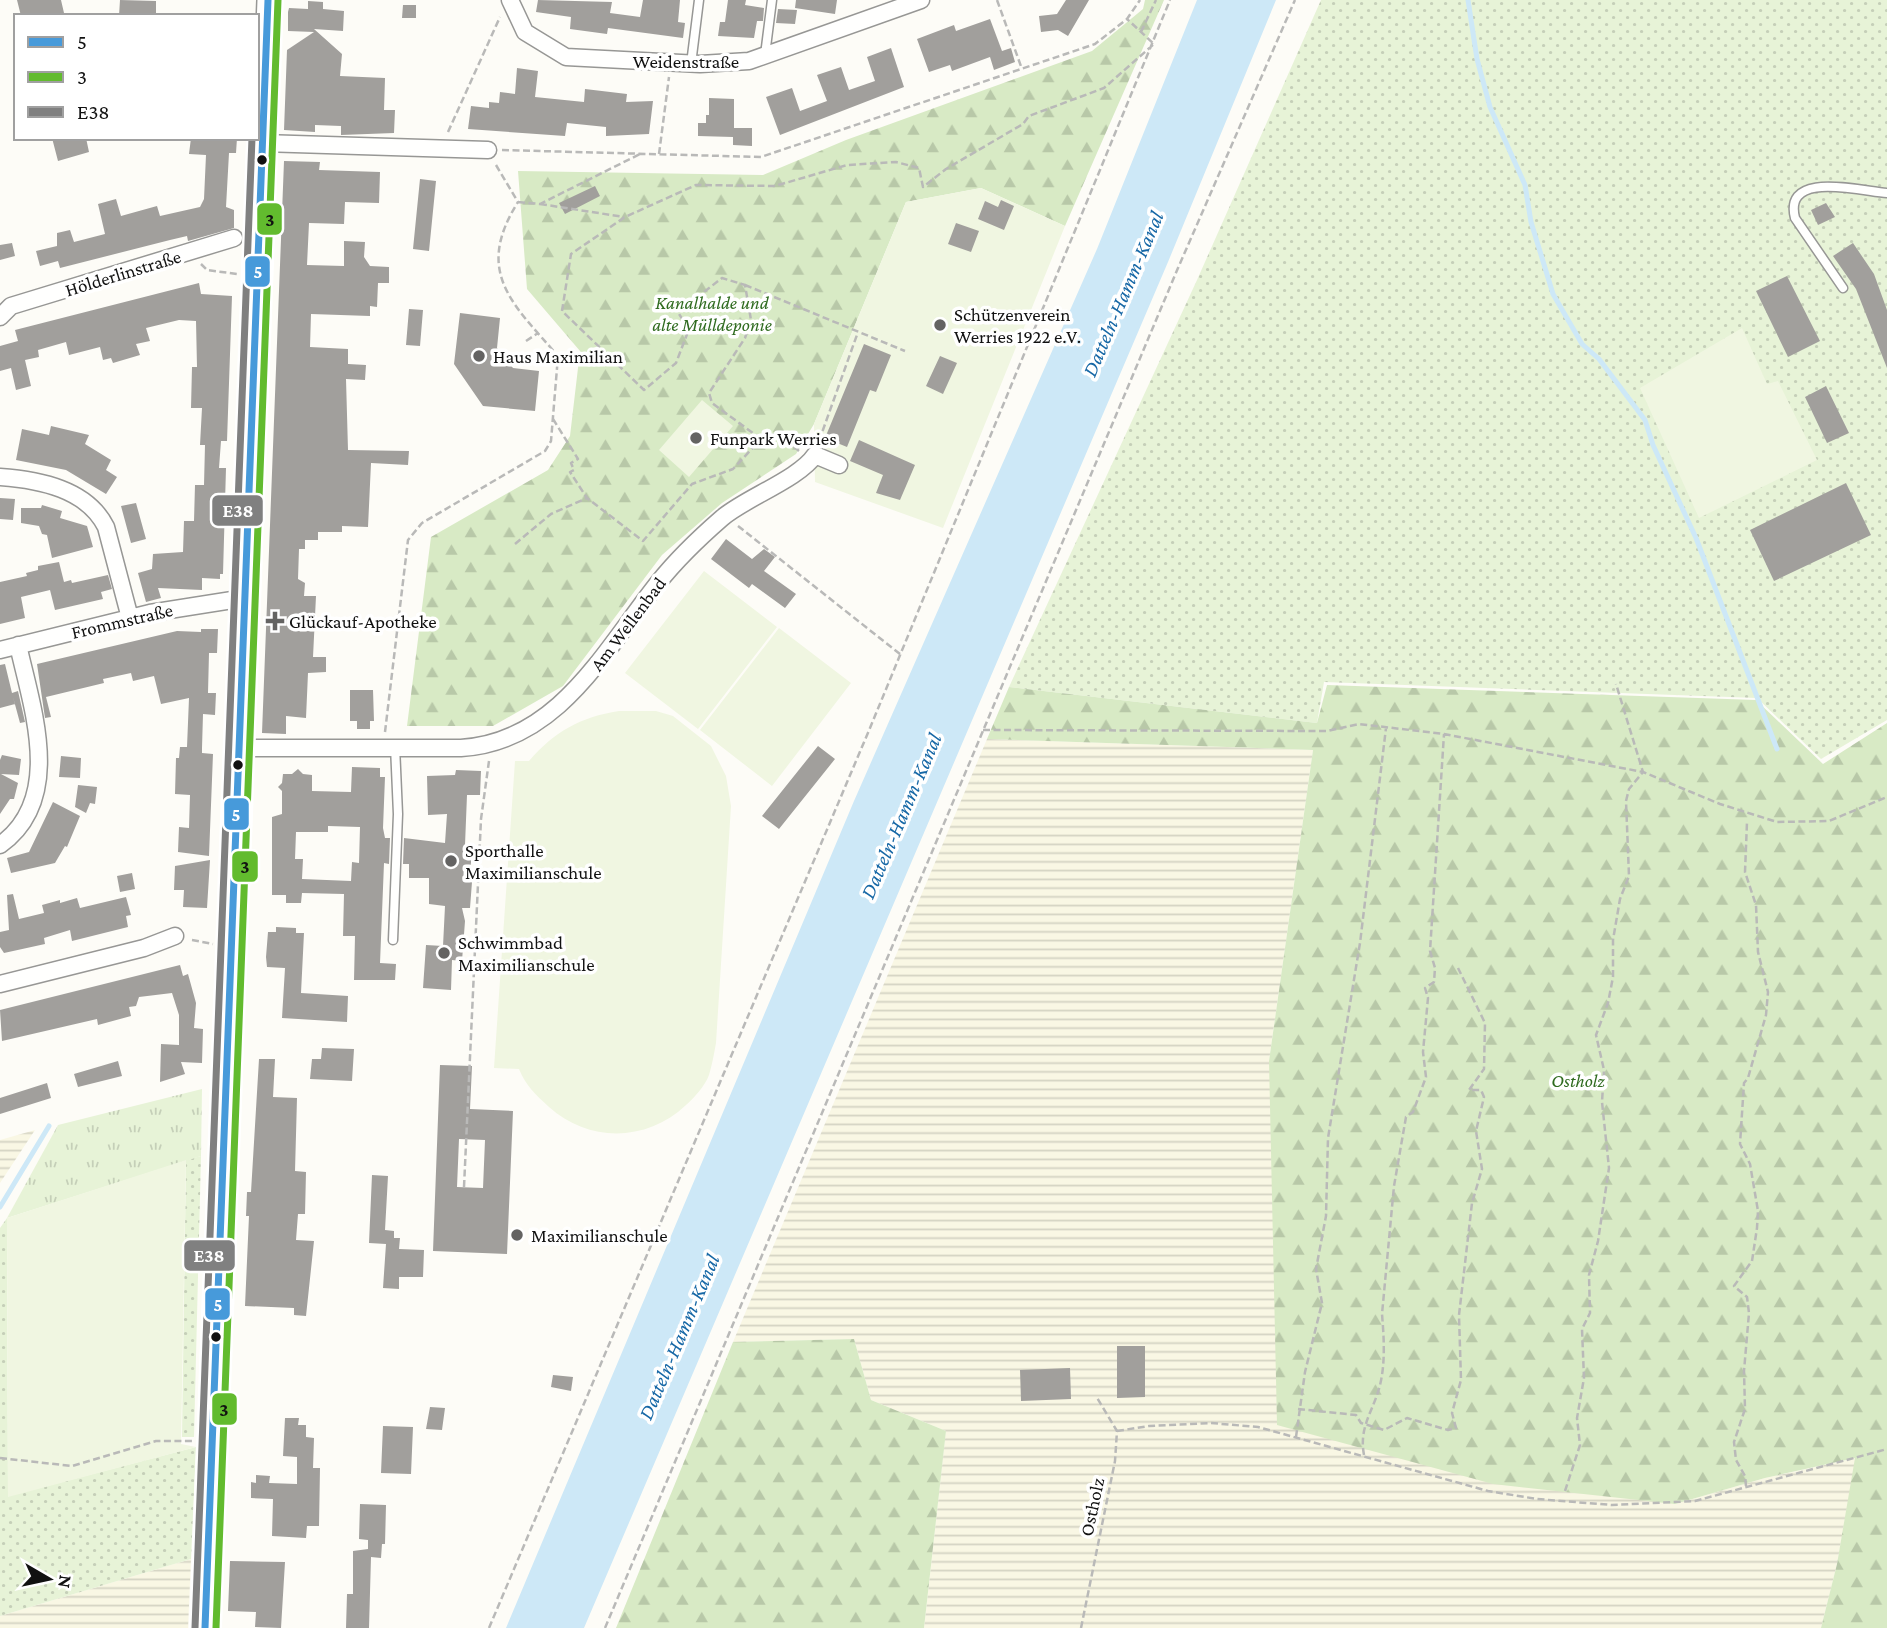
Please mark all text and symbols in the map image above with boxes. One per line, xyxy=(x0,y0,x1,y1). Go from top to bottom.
legend xyxy=(14,14,259,140)
text: 5 xyxy=(77,30,87,54)
street label: Weidenstraße xyxy=(633,51,739,72)
text: 3 xyxy=(77,65,87,89)
text: E38 xyxy=(77,100,110,124)
unlabelled marker xyxy=(255,153,269,167)
line badge: 3 xyxy=(256,202,283,236)
water label: Datteln-Hamm-Kanal xyxy=(1077,207,1169,380)
text: 3 xyxy=(265,209,275,230)
street label: Hölderlinstraße xyxy=(63,245,183,301)
line badge: 5 xyxy=(244,255,271,288)
text: 5 xyxy=(253,261,263,282)
park label: Kanalhalde und alte Mülldeponie xyxy=(652,292,772,335)
place label: Schützenverein Werries 1922 e.V. xyxy=(954,304,1081,347)
marker: Schützenverein Werries 1922 e.V. xyxy=(932,317,948,333)
place label: Haus Maximilian xyxy=(493,346,623,367)
marker: Haus Maximilian xyxy=(471,348,487,364)
place label: Funpark Werries xyxy=(710,428,837,449)
marker: Funpark Werries xyxy=(688,430,704,446)
line badge: E38 xyxy=(211,494,264,527)
text: E38 xyxy=(222,500,254,521)
street label: Am Wellenbad xyxy=(586,573,670,675)
street label: Frommstraße xyxy=(69,599,175,643)
place label: Glückauf-Apotheke xyxy=(289,611,437,632)
marker: Glückauf-Apotheke xyxy=(267,613,283,629)
water label: Datteln-Hamm-Kanal xyxy=(855,729,947,902)
unlabelled marker xyxy=(231,758,245,772)
line badge: 5 xyxy=(223,797,250,831)
text: 5 xyxy=(231,804,241,825)
place label: Sporthalle Maximilianschule xyxy=(465,840,602,883)
line badge: 3 xyxy=(231,850,259,883)
marker: Sporthalle Maximilianschule xyxy=(443,853,459,869)
text: 3 xyxy=(240,856,250,877)
place label: Schwimmbad Maximilianschule xyxy=(458,932,595,975)
marker: Schwimmbad Maximilianschule xyxy=(436,945,452,961)
park label: Ostholz xyxy=(1551,1070,1605,1091)
place label: Maximilianschule xyxy=(531,1225,668,1246)
marker: Maximilianschule xyxy=(509,1227,525,1243)
line badge: E38 xyxy=(183,1239,236,1272)
text: E38 xyxy=(193,1245,225,1266)
water label: Datteln-Hamm-Kanal xyxy=(633,1250,725,1423)
line badge: 5 xyxy=(204,1287,231,1321)
text: 5 xyxy=(213,1294,223,1315)
unlabelled marker xyxy=(209,1330,223,1344)
line badge: 3 xyxy=(211,1392,238,1426)
text: 3 xyxy=(219,1399,229,1420)
street label: Ostholz xyxy=(1076,1476,1108,1538)
north arrow xyxy=(14,1544,84,1614)
text: N xyxy=(54,1574,77,1590)

